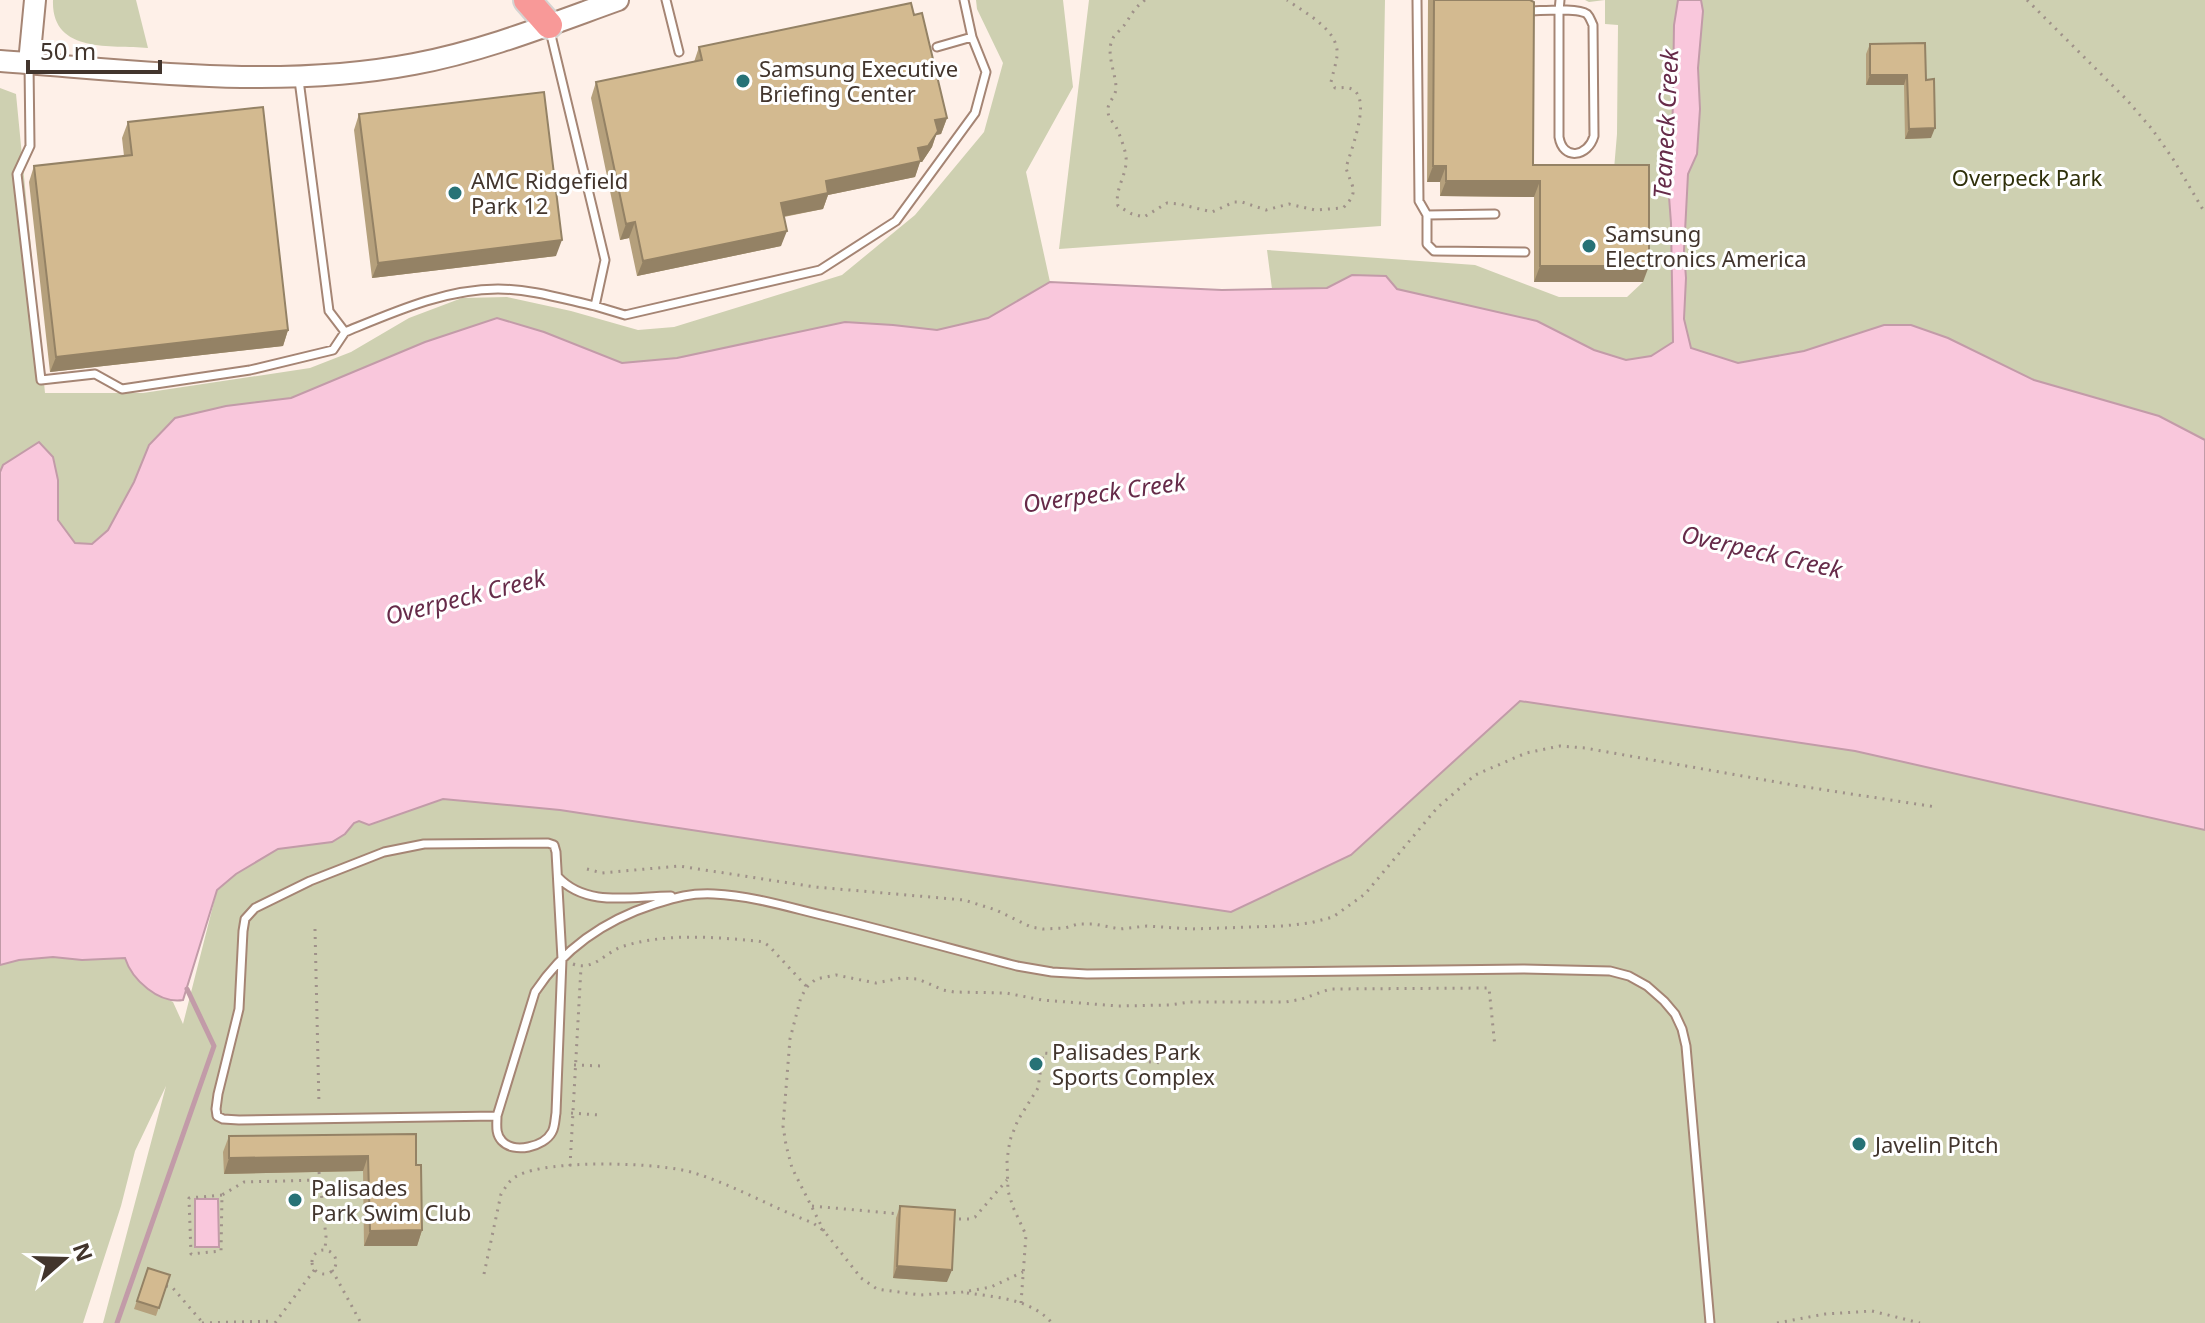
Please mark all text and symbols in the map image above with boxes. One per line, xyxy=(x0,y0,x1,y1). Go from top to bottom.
scale bar xyxy=(28,24,160,74)
text: 50 m xyxy=(40,34,96,67)
water label: Teaneck Creek xyxy=(1645,47,1685,200)
place label: Samsung Executive Briefing Center xyxy=(759,53,958,108)
marker: Samsung Executive Briefing Center xyxy=(734,72,752,90)
park label: Overpeck Park xyxy=(1952,162,2102,192)
place label: AMC Ridgefield Park 12 xyxy=(471,165,628,220)
marker: AMC Ridgefield Park 12 xyxy=(446,184,464,202)
place label: Samsung Electronics America xyxy=(1605,218,1807,273)
marker: Samsung Electronics America xyxy=(1580,237,1598,255)
water label: Overpeck Creek xyxy=(1021,464,1189,520)
water label: Overpeck Creek xyxy=(1678,516,1847,586)
water label: Overpeck Creek xyxy=(381,560,550,632)
place label: Palisades Park Sports Complex xyxy=(1052,1036,1215,1091)
marker: Palisades Park Sports Complex xyxy=(1027,1055,1045,1073)
place label: Javelin Pitch xyxy=(1873,1129,1999,1159)
marker: Javelin Pitch xyxy=(1850,1135,1868,1153)
place label: Palisades Park Swim Club xyxy=(311,1172,471,1227)
marker: Palisades Park Swim Club xyxy=(286,1191,304,1209)
north arrow xyxy=(24,1219,104,1299)
text: N xyxy=(67,1238,101,1265)

